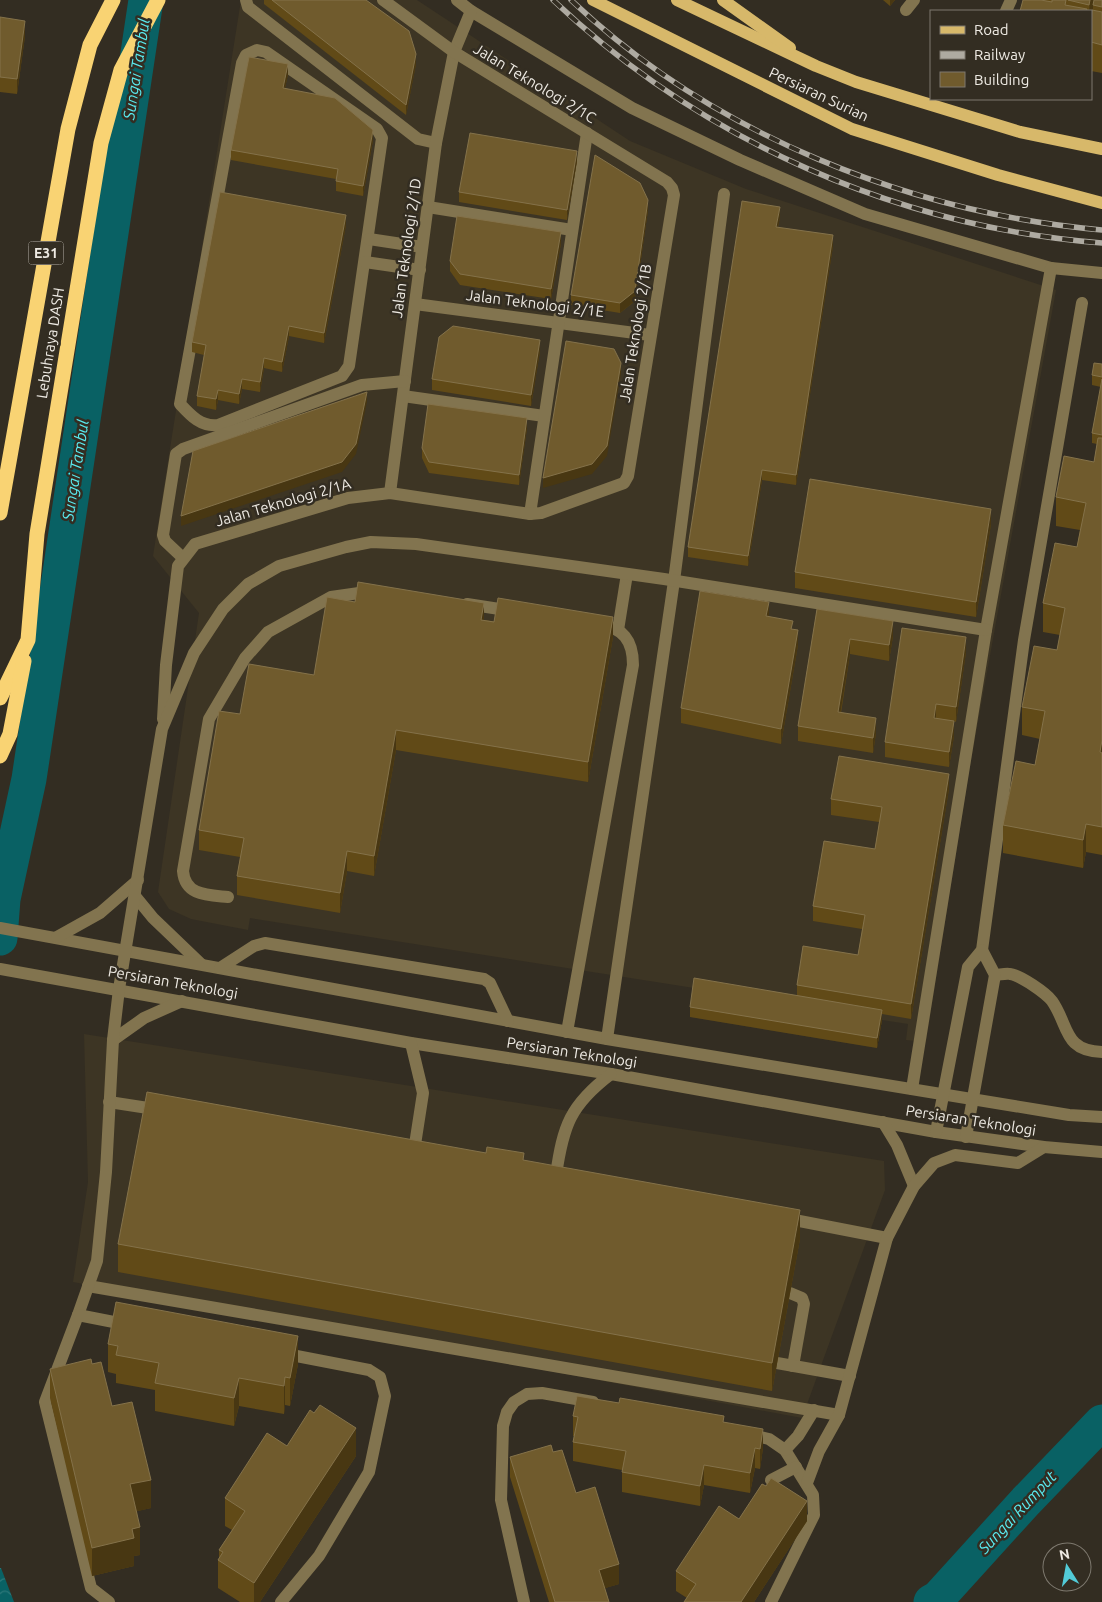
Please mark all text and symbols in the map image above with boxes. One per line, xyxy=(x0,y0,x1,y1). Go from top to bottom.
legend xyxy=(930,10,1092,100)
water label: Sungai Tambul xyxy=(119,17,153,122)
text: Road xyxy=(974,21,1009,38)
street label: Jalan Teknologi 2/1C xyxy=(471,40,599,126)
text: Railway xyxy=(974,46,1025,63)
street label: Persiaran Surian xyxy=(767,63,871,125)
text: Building xyxy=(974,71,1029,88)
street label: Jalan Teknologi 2/1D xyxy=(388,177,424,319)
road number: E31 xyxy=(28,242,64,264)
street label: Jalan Teknologi 2/1B xyxy=(616,263,654,403)
street label: Lebuhraya DASH xyxy=(33,286,67,400)
street label: Jalan Teknologi 2/1E xyxy=(465,286,605,320)
water label: Sungai Tambul xyxy=(58,418,92,523)
street label: Jalan Teknologi 2/1A xyxy=(213,474,353,529)
street label: Persiaran Teknologi xyxy=(107,962,239,1002)
street label: Persiaran Teknologi xyxy=(506,1033,638,1071)
street label: Persiaran Teknologi xyxy=(905,1101,1037,1139)
water label: Sungai Rumput xyxy=(974,1467,1060,1558)
north arrow xyxy=(1042,1542,1092,1592)
text: N xyxy=(1058,1545,1071,1563)

